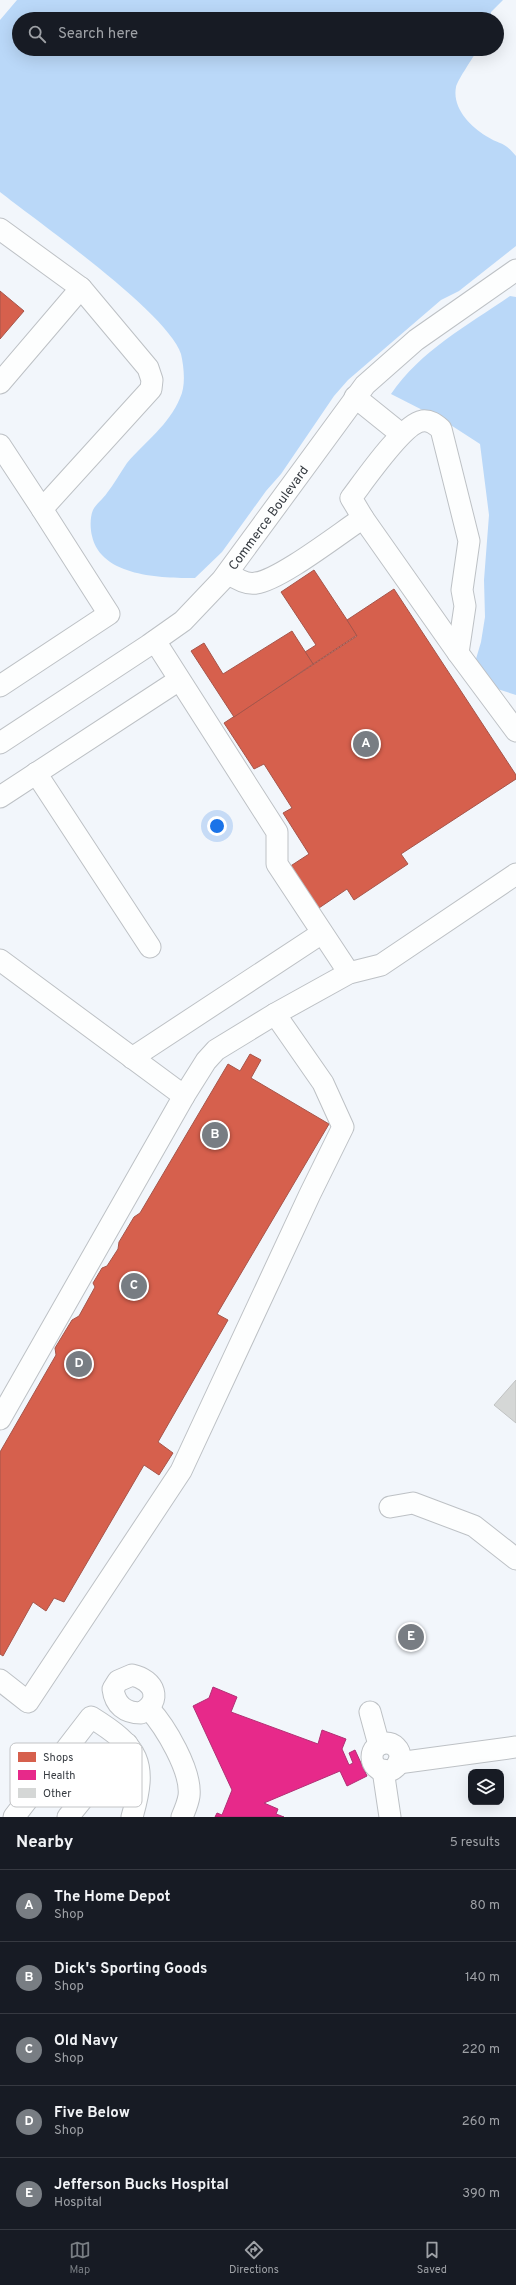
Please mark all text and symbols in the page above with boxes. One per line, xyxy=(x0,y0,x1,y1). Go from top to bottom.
search box xyxy=(12,12,504,56)
icon: search xyxy=(26,23,48,45)
text: Search here xyxy=(58,25,138,44)
street label: Commerce Boulevard xyxy=(226,463,313,574)
pin: A xyxy=(353,729,379,759)
your location xyxy=(207,816,227,836)
pin: B xyxy=(202,1120,228,1150)
pin: C xyxy=(121,1271,147,1301)
pin: D xyxy=(66,1349,92,1379)
pin: E xyxy=(398,1622,424,1652)
legend xyxy=(10,1743,142,1807)
text: Shops xyxy=(43,1751,73,1765)
text: Health xyxy=(43,1769,75,1783)
map controls xyxy=(468,1769,504,1805)
button: layers xyxy=(468,1769,504,1805)
text: Other xyxy=(43,1787,72,1801)
text: Nearby xyxy=(16,1832,73,1854)
text: 5 results xyxy=(450,1835,500,1851)
text: The Home Depot xyxy=(54,1888,170,1907)
text: A xyxy=(24,1898,34,1914)
text: 80 m xyxy=(470,1898,500,1914)
text: Shop xyxy=(54,1907,84,1923)
text: Dick's Sporting Goods xyxy=(54,1960,207,1979)
text: B xyxy=(25,1970,33,1986)
text: 140 m xyxy=(465,1970,500,1986)
text: Shop xyxy=(54,1979,84,1995)
text: Old Navy xyxy=(54,2032,118,2051)
text: C xyxy=(25,2042,33,2058)
text: 220 m xyxy=(462,2042,500,2058)
text: Shop xyxy=(54,2051,84,2067)
text: Five Below xyxy=(54,2104,130,2123)
text: D xyxy=(24,2114,34,2130)
text: 260 m xyxy=(462,2114,500,2130)
text: Shop xyxy=(54,2123,84,2139)
text: Jefferson Bucks Hospital xyxy=(54,2176,229,2195)
text: E xyxy=(25,2186,33,2202)
text: 390 m xyxy=(462,2186,500,2202)
text: Hospital xyxy=(54,2195,102,2211)
tab: Map xyxy=(69,2239,91,2277)
tab: Directions xyxy=(229,2239,279,2277)
tab: Saved xyxy=(417,2239,447,2277)

